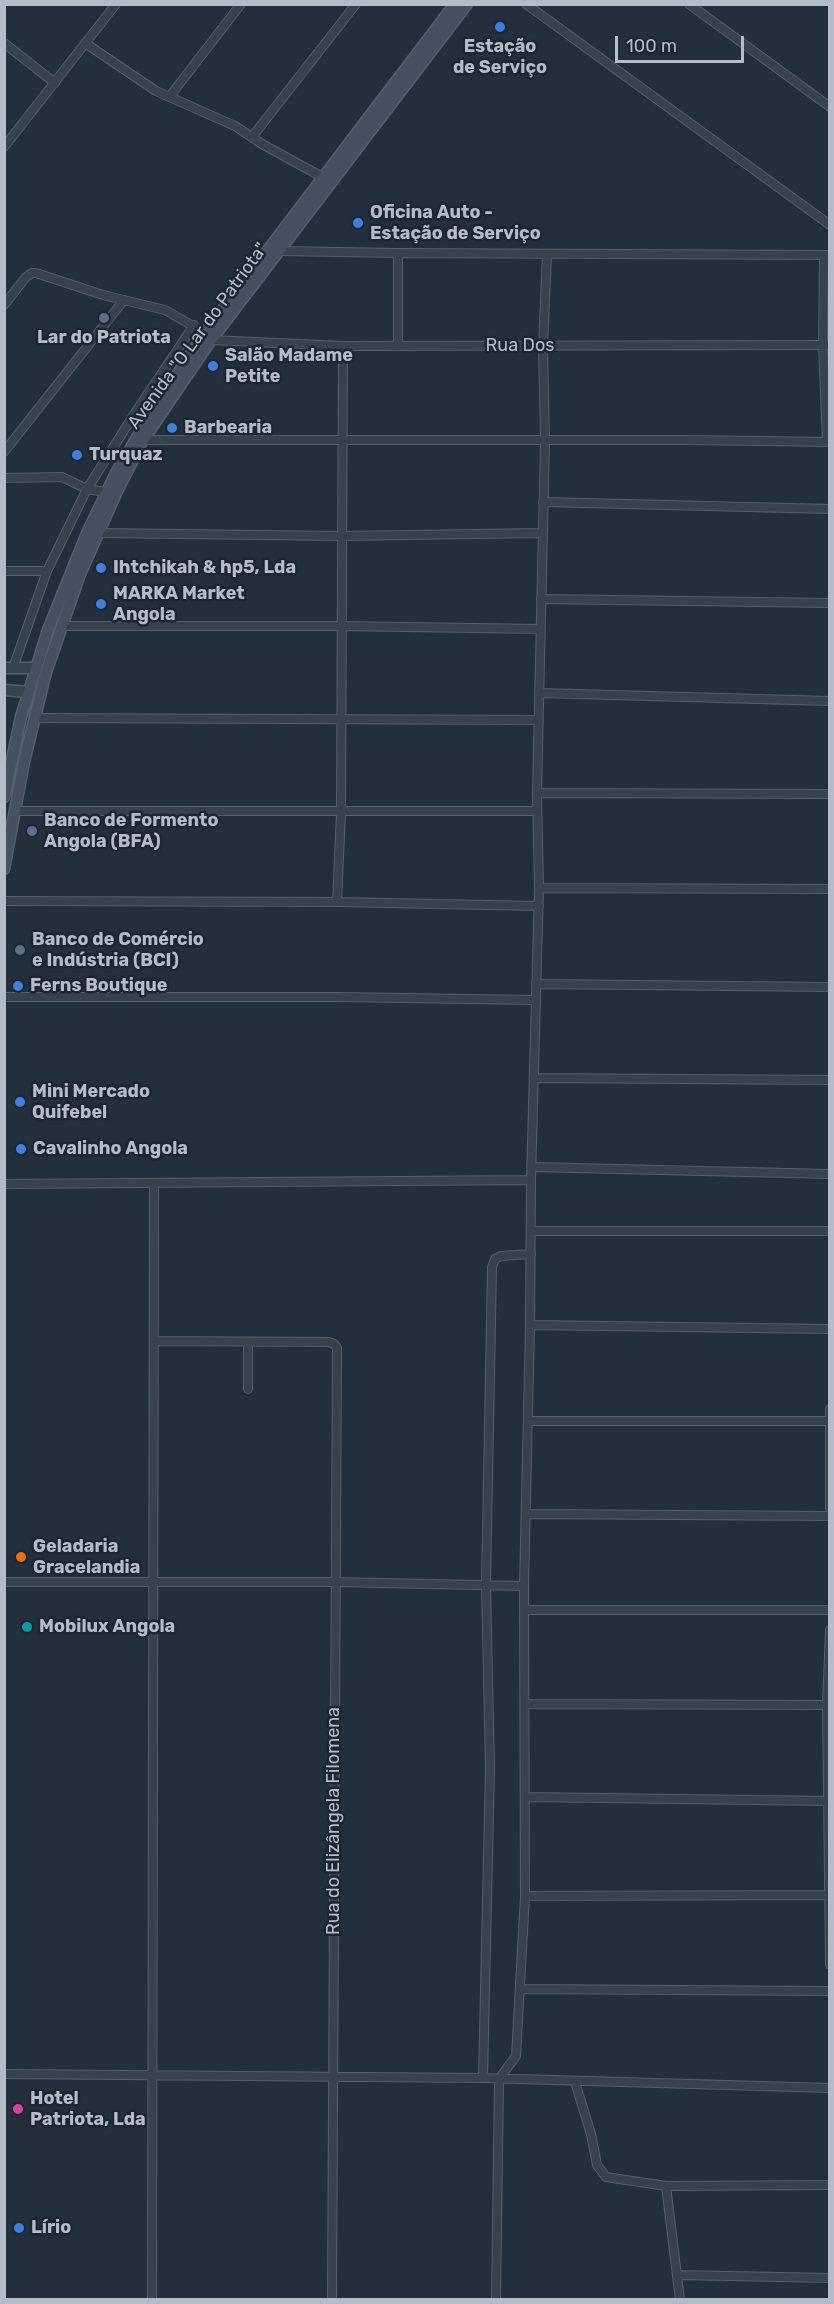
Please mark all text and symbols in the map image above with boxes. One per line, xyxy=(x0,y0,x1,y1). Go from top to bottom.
marker: Estação de Serviço xyxy=(493,20,507,34)
scale bar xyxy=(618,24,747,62)
text: 100 m xyxy=(626,35,677,57)
place label: Estação de Serviço xyxy=(453,36,547,78)
place label: Oficina Auto - Estação de Serviço xyxy=(370,202,541,244)
marker: Oficina Auto - Estação de Serviço xyxy=(351,216,365,230)
street label: Avenida "O Lar do Patriota" xyxy=(123,239,273,433)
marker: Lar do Patriota xyxy=(97,311,111,325)
place label: Lar do Patriota xyxy=(37,327,171,349)
street label: Rua Dos xyxy=(486,335,554,357)
place label: Salão Madame Petite xyxy=(225,345,353,388)
marker: Salão Madame Petite xyxy=(206,359,220,373)
place label: Barbearia xyxy=(184,417,272,439)
marker: Barbearia xyxy=(165,421,179,435)
place label: Turquaz xyxy=(89,444,163,466)
marker: Turquaz xyxy=(70,448,84,462)
place label: Ihtchikah & hp5, Lda xyxy=(113,557,296,579)
marker: Ihtchikah & hp5, Lda xyxy=(94,561,108,575)
place label: MARKA Market Angola xyxy=(113,583,245,626)
marker: MARKA Market Angola xyxy=(94,597,108,611)
place label: Banco de Formento Angola (BFA) xyxy=(44,810,218,852)
marker: Banco de Formento Angola (BFA) xyxy=(25,824,39,838)
place label: Banco de Comércio e Indústria (BCI) xyxy=(32,929,204,972)
marker: Banco de Comércio e Indústria (BCI) xyxy=(13,943,27,957)
place label: Ferns Boutique xyxy=(30,975,168,997)
marker: Ferns Boutique xyxy=(11,979,25,993)
place label: Mini Mercado Quifebel xyxy=(32,1081,150,1124)
marker: Mini Mercado Quifebel xyxy=(13,1095,27,1109)
place label: Cavalinho Angola xyxy=(33,1138,188,1160)
marker: Cavalinho Angola xyxy=(14,1142,28,1156)
place label: Geladaria Gracelandia xyxy=(33,1536,140,1578)
marker: Geladaria Gracelandia xyxy=(14,1550,28,1564)
place label: Mobilux Angola xyxy=(39,1616,175,1638)
marker: Mobilux Angola xyxy=(20,1620,34,1634)
street label: Rua do Elizângela Filomena xyxy=(323,1707,345,1935)
place label: Hotel Patriota, Lda xyxy=(30,2088,146,2130)
marker: Hotel Patriota, Lda xyxy=(11,2102,25,2116)
place label: Lírio xyxy=(31,2217,71,2239)
marker: Lírio xyxy=(12,2221,26,2235)

